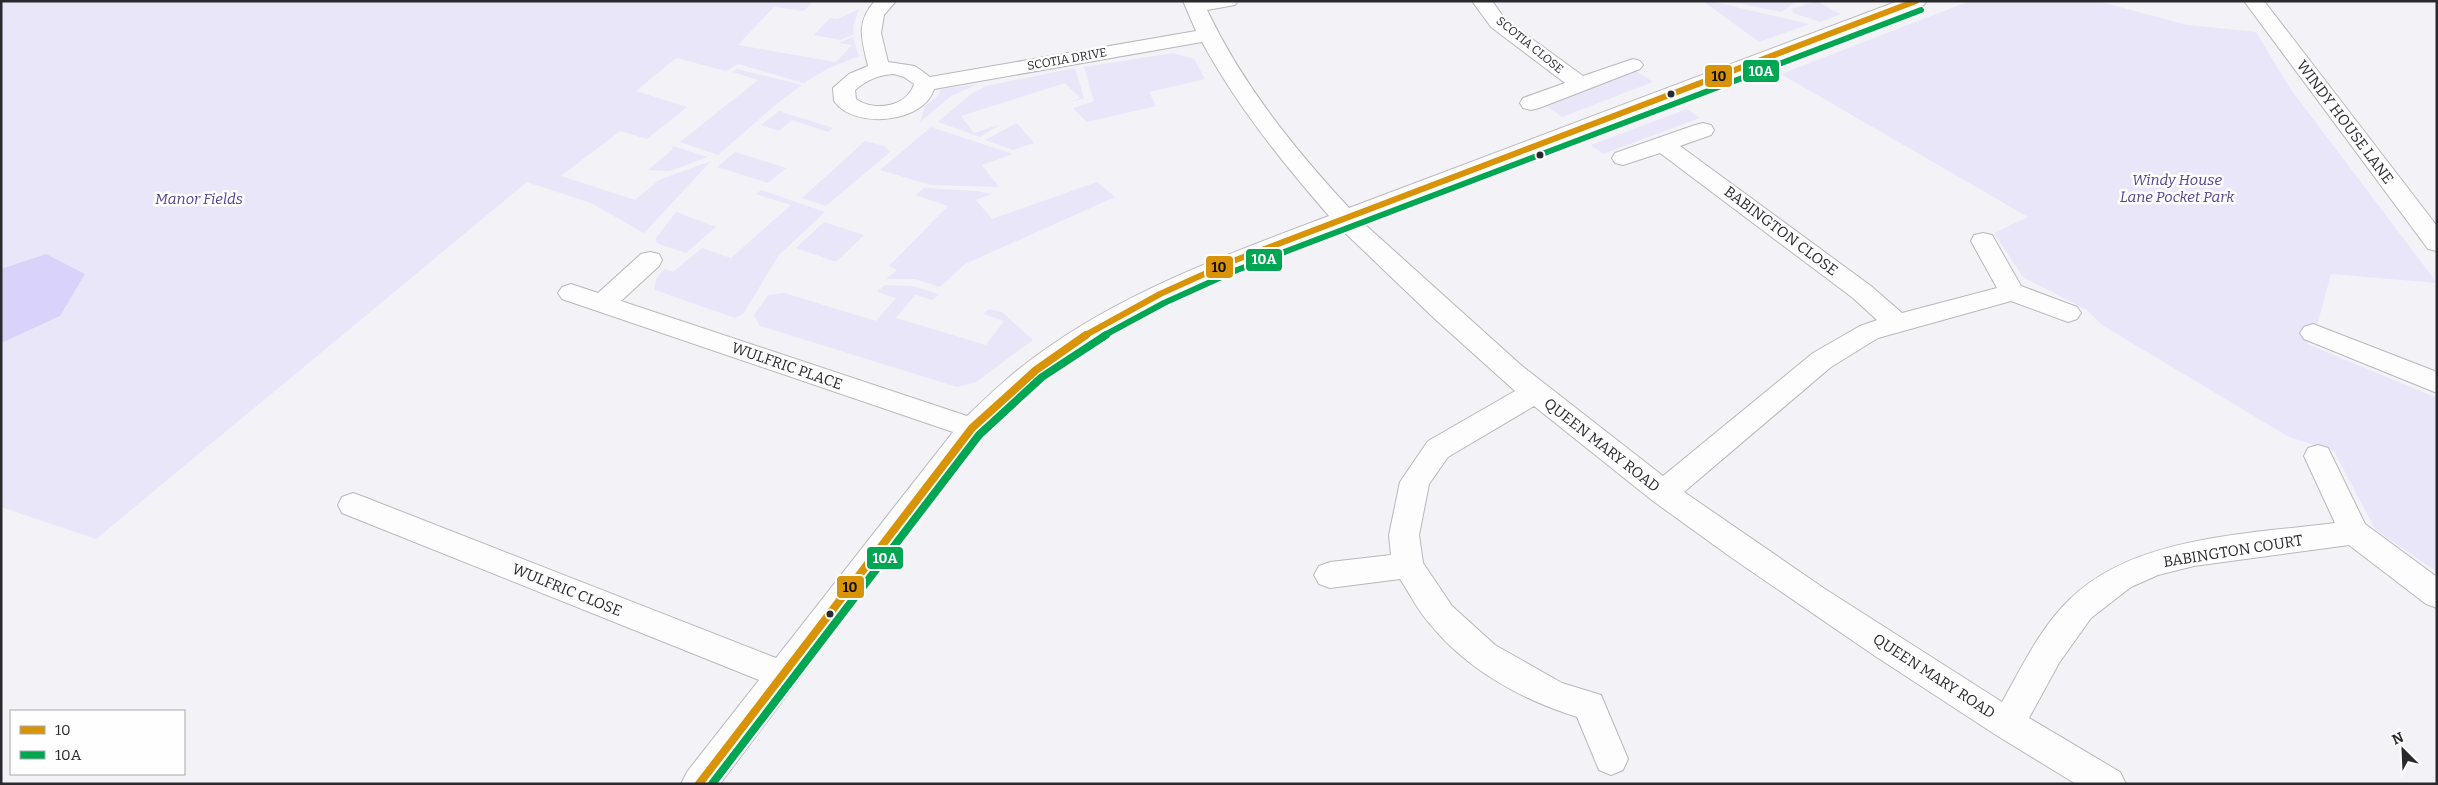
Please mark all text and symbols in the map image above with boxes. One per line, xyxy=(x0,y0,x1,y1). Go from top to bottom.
street label: SCOTIA CLOSE xyxy=(1494,14,1566,76)
street label: SCOTIA DRIVE xyxy=(1026,45,1108,73)
street label: WINDY HOUSE LANE xyxy=(2293,57,2397,187)
line badge: 10A xyxy=(1742,59,1780,83)
text: 10A xyxy=(1749,63,1773,80)
line badge: 10 xyxy=(1704,64,1733,88)
text: 10 xyxy=(1712,68,1727,85)
unlabelled marker xyxy=(1666,89,1676,99)
unlabelled marker xyxy=(1535,150,1545,160)
park label: Windy House Lane Pocket Park xyxy=(2120,171,2235,206)
street label: BABINGTON CLOSE xyxy=(1721,182,1841,280)
park label: Manor Fields xyxy=(155,190,243,208)
line badge: 10A xyxy=(1245,248,1283,272)
text: 10A xyxy=(1252,251,1276,268)
line badge: 10 xyxy=(1205,255,1234,279)
text: 10 xyxy=(1212,259,1227,276)
street label: WULFRIC PLACE xyxy=(729,339,845,393)
street label: QUEEN MARY ROAD xyxy=(1541,394,1663,496)
street label: BABINGTON COURT xyxy=(2162,531,2304,571)
line badge: 10A xyxy=(866,546,904,570)
text: 10A xyxy=(873,550,897,567)
street label: WULFRIC CLOSE xyxy=(509,560,625,620)
line badge: 10 xyxy=(836,575,865,599)
text: 10 xyxy=(843,579,858,596)
unlabelled marker xyxy=(825,609,835,619)
street label: QUEEN MARY ROAD xyxy=(1870,630,1998,722)
legend xyxy=(10,710,185,775)
text: 10 xyxy=(55,721,71,739)
north arrow xyxy=(2378,725,2428,775)
text: N xyxy=(2390,729,2406,749)
text: 10A xyxy=(55,746,82,764)

